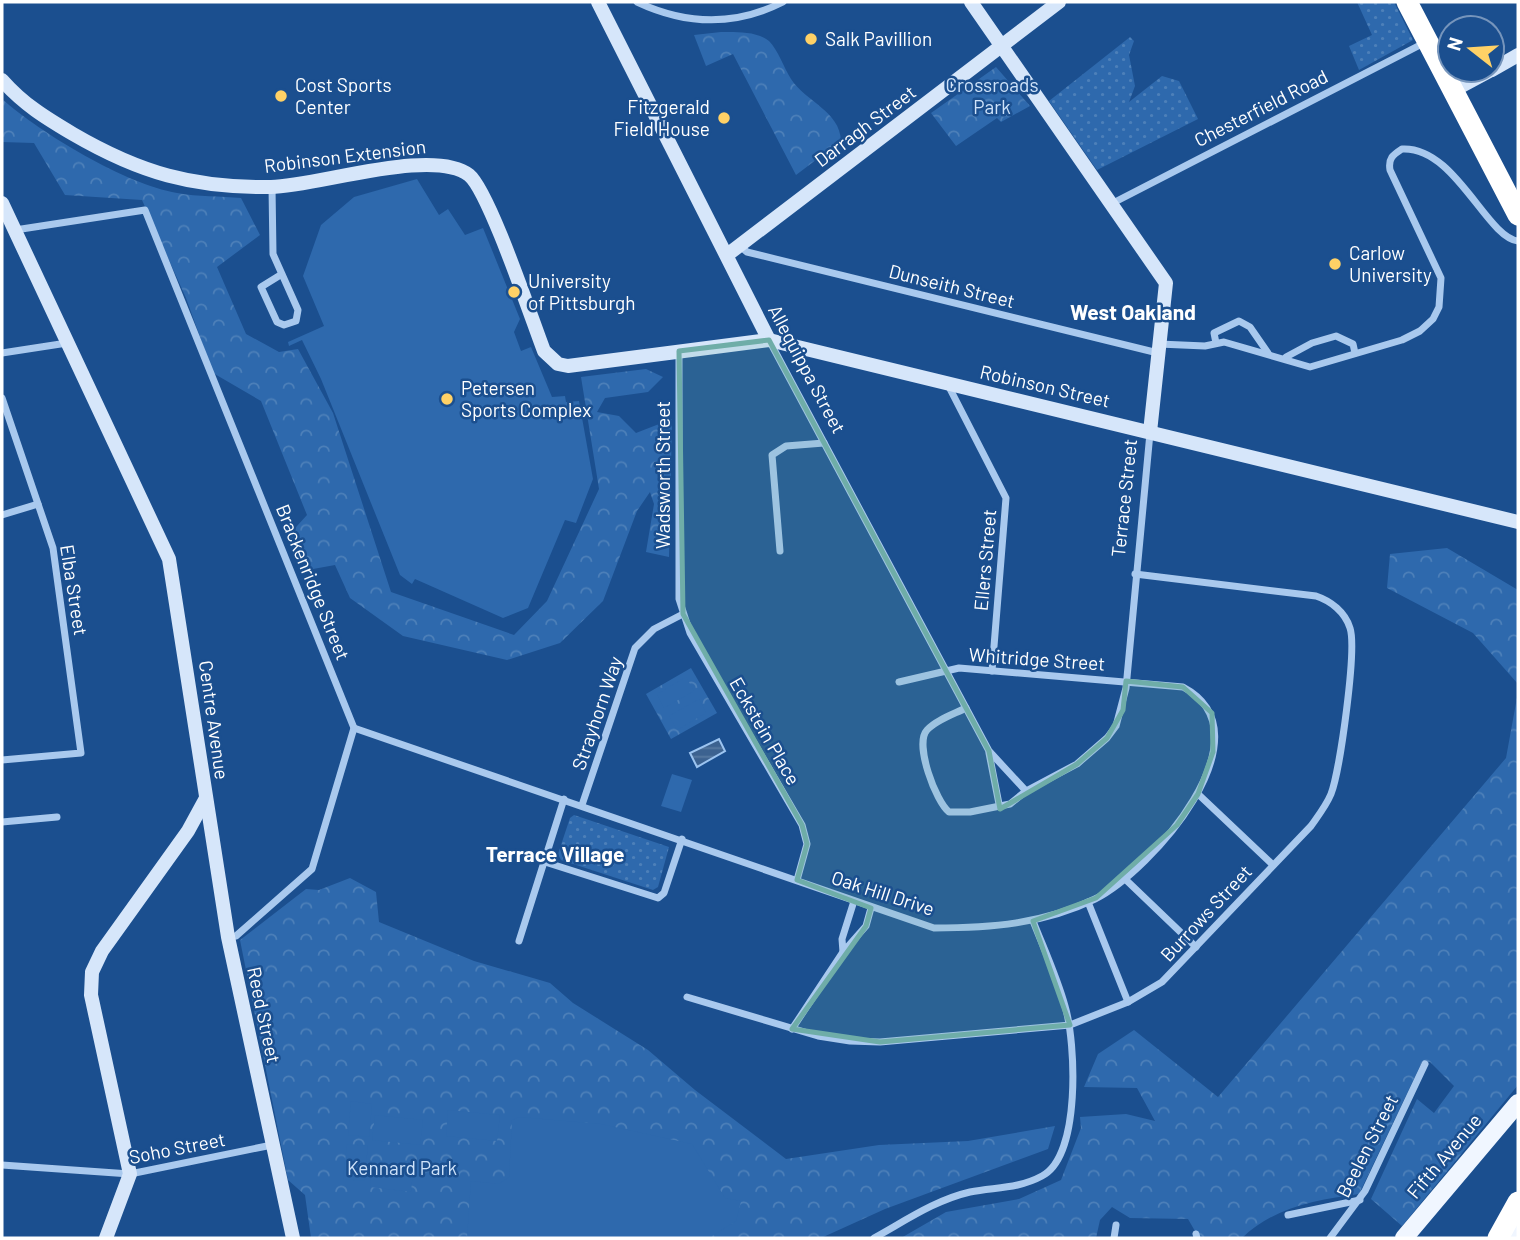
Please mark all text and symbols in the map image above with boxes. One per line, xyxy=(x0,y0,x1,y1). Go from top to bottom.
north arrow xyxy=(1436,14,1506,84)
place label: Salk Pavillion xyxy=(825,27,932,50)
marker: Salk Pavillion xyxy=(803,31,819,47)
text: N xyxy=(1441,34,1467,53)
street label: Chesterfield Road xyxy=(1190,64,1331,151)
place label: Cost Sports Center xyxy=(295,73,392,118)
park label: Crossroads Park xyxy=(945,73,1039,118)
street label: Darragh Street xyxy=(809,80,920,171)
marker: Cost Sports Center xyxy=(273,88,289,104)
place label: Fitzgerald Field House xyxy=(613,95,710,140)
marker: Fitzgerald Field House xyxy=(716,110,732,126)
street label: Robinson Extension xyxy=(263,134,427,177)
place label: Carlow University xyxy=(1349,241,1432,286)
marker: Carlow University xyxy=(1327,256,1343,272)
street label: Dunseith Street xyxy=(887,259,1017,312)
place label: University of Pittsburgh xyxy=(528,269,636,314)
marker: University of Pittsburgh xyxy=(506,284,522,300)
district label: West Oakland xyxy=(1070,299,1196,324)
street label: Allequippa Street xyxy=(764,301,851,437)
street label: Robinson Street xyxy=(978,359,1112,412)
place label: Petersen Sports Complex xyxy=(461,376,591,421)
marker: Petersen Sports Complex xyxy=(439,391,455,407)
street label: Wadsworth Street xyxy=(651,401,674,549)
street label: Terrace Street xyxy=(1106,438,1141,558)
street label: Brackenridge Street xyxy=(272,501,355,663)
street label: Ellers Street xyxy=(969,508,1000,612)
street label: Elba Street xyxy=(56,543,93,637)
street label: Whitridge Street xyxy=(968,642,1106,675)
street label: Strayhorn Way xyxy=(566,653,627,773)
street label: Centre Avenue xyxy=(195,659,234,781)
street label: Eckstein Place xyxy=(725,673,806,789)
district label: Terrace Village xyxy=(486,841,624,866)
street label: Burrows Street xyxy=(1155,860,1256,966)
street label: Oak Hill Drive xyxy=(829,865,938,920)
street label: Reed Street xyxy=(243,965,286,1065)
street label: Beelen Street xyxy=(1331,1090,1402,1201)
street label: Fifth Avenue xyxy=(1401,1109,1486,1203)
street label: Soho Street xyxy=(127,1127,227,1168)
park label: Kennard Park xyxy=(347,1156,457,1179)

